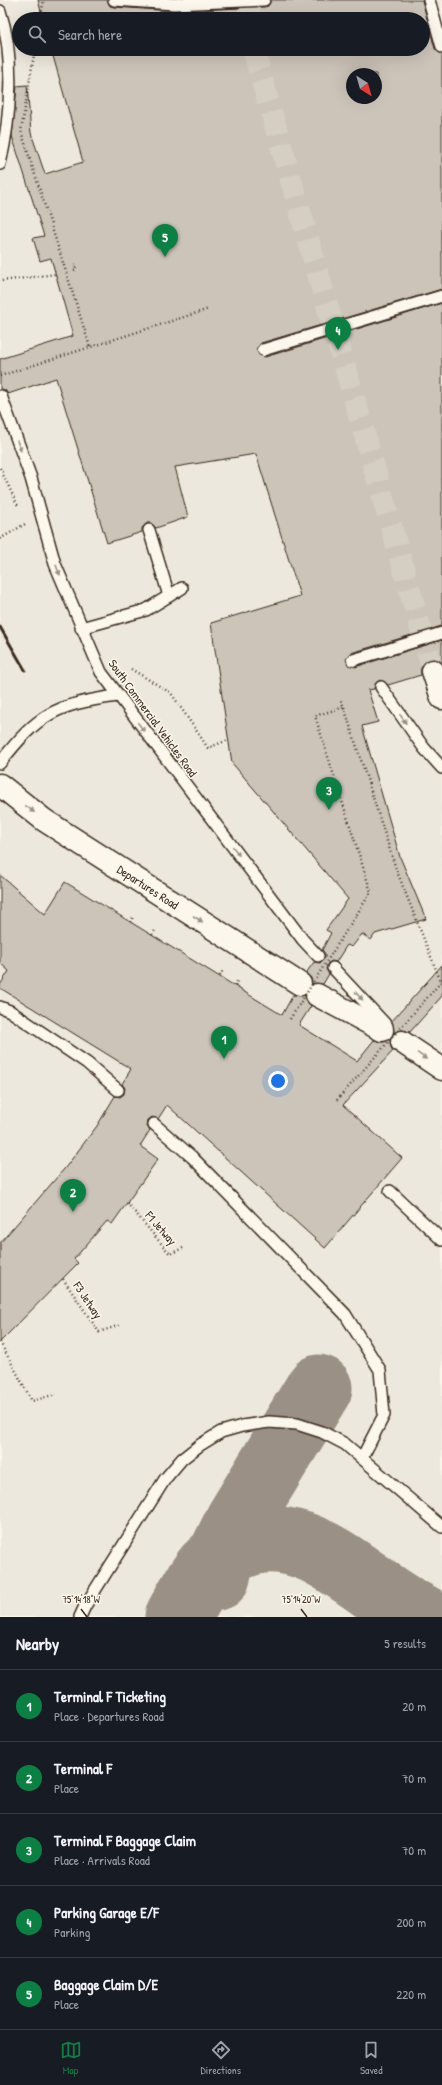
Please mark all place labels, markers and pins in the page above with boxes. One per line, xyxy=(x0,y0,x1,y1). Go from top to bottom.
pin: 5 xyxy=(152,224,178,257)
pin: 4 xyxy=(325,317,351,350)
pin: 3 xyxy=(316,777,342,810)
pin: 1 xyxy=(211,1026,237,1059)
pin: 2 xyxy=(60,1179,86,1212)

